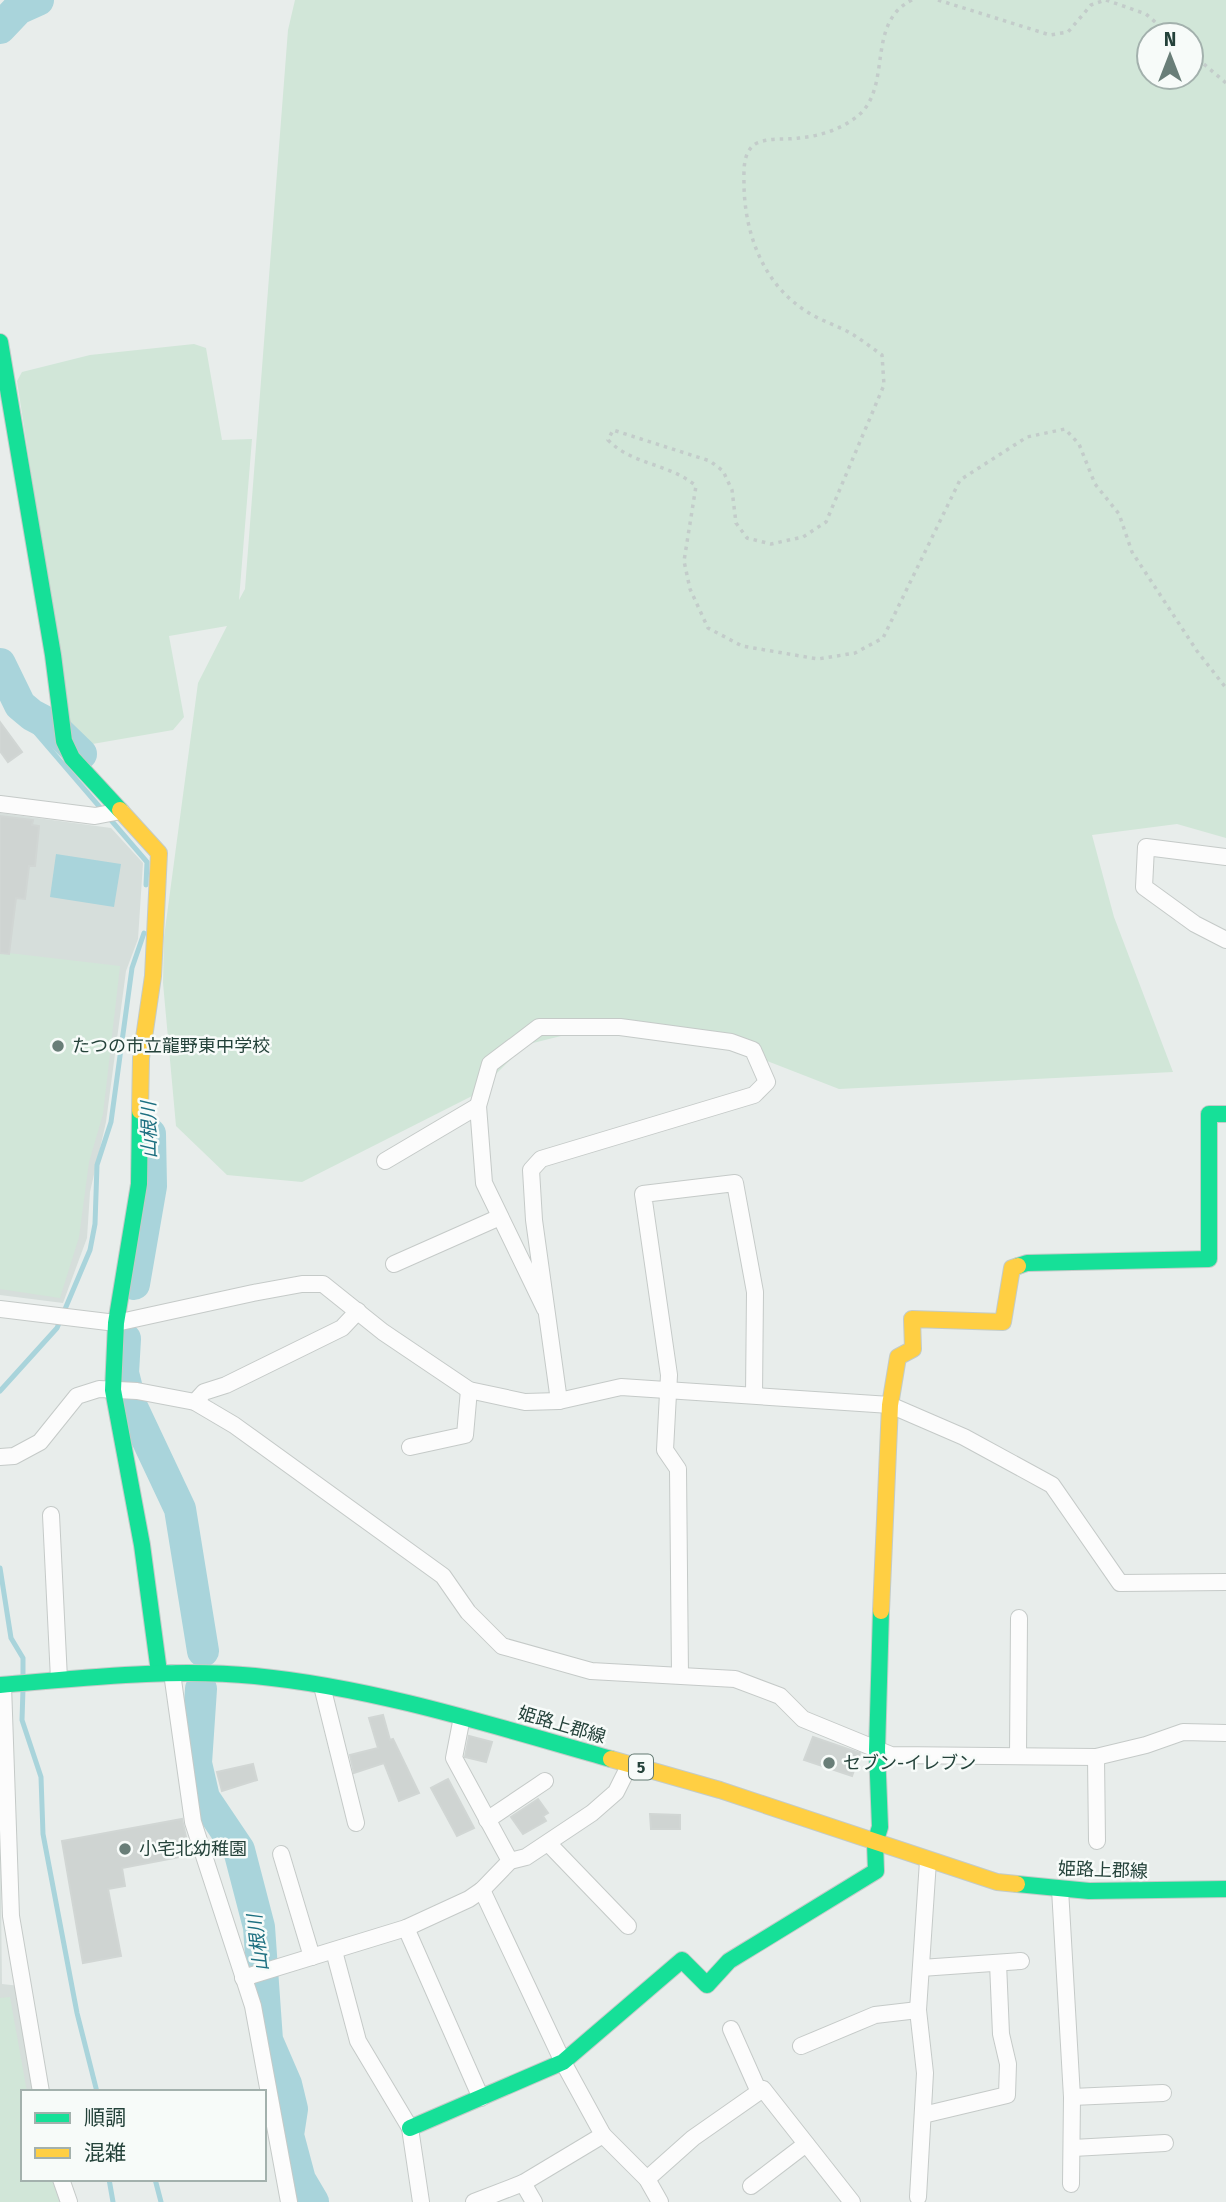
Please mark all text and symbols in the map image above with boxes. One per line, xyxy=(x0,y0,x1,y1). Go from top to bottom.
north arrow xyxy=(1135,21,1205,91)
text: N xyxy=(1164,28,1176,51)
place label: たつの市立龍野東中学校 xyxy=(72,1035,270,1057)
marker: たつの市立龍野東中学校 xyxy=(50,1038,66,1054)
water label: 山根川 xyxy=(137,1099,161,1159)
street label: 姫路上郡線 xyxy=(516,1702,608,1748)
place label: セブン-イレブン xyxy=(843,1752,976,1774)
road number: 5 xyxy=(629,1754,653,1779)
marker: セブン-イレブン xyxy=(821,1755,837,1771)
place label: 小宅北幼稚園 xyxy=(139,1838,247,1860)
marker: 小宅北幼稚園 xyxy=(117,1841,133,1857)
street label: 姫路上郡線 xyxy=(1058,1857,1148,1883)
water label: 山根川 xyxy=(243,1911,273,1973)
legend xyxy=(21,2090,266,2181)
text: 順調 xyxy=(84,2105,126,2131)
text: 混雑 xyxy=(84,2140,126,2166)

